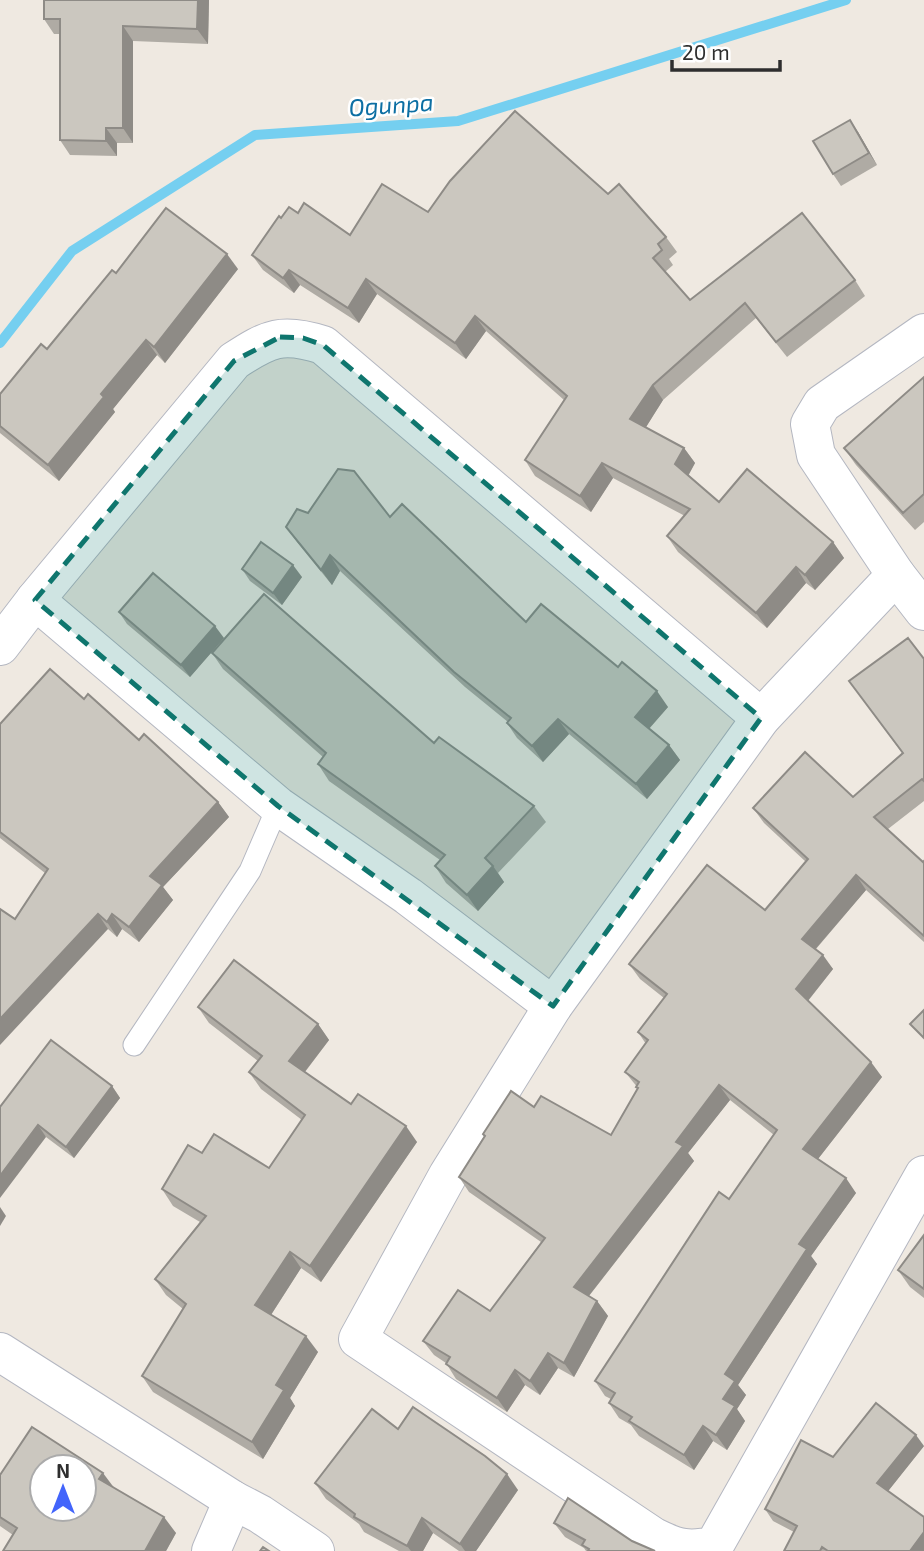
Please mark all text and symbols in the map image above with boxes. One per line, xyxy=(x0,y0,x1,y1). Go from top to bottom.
scale bar xyxy=(672,28,780,72)
text: 20 m xyxy=(682,39,730,64)
water label: Ogunpa xyxy=(348,87,434,121)
north arrow xyxy=(28,1453,98,1523)
text: N xyxy=(56,1459,70,1482)

